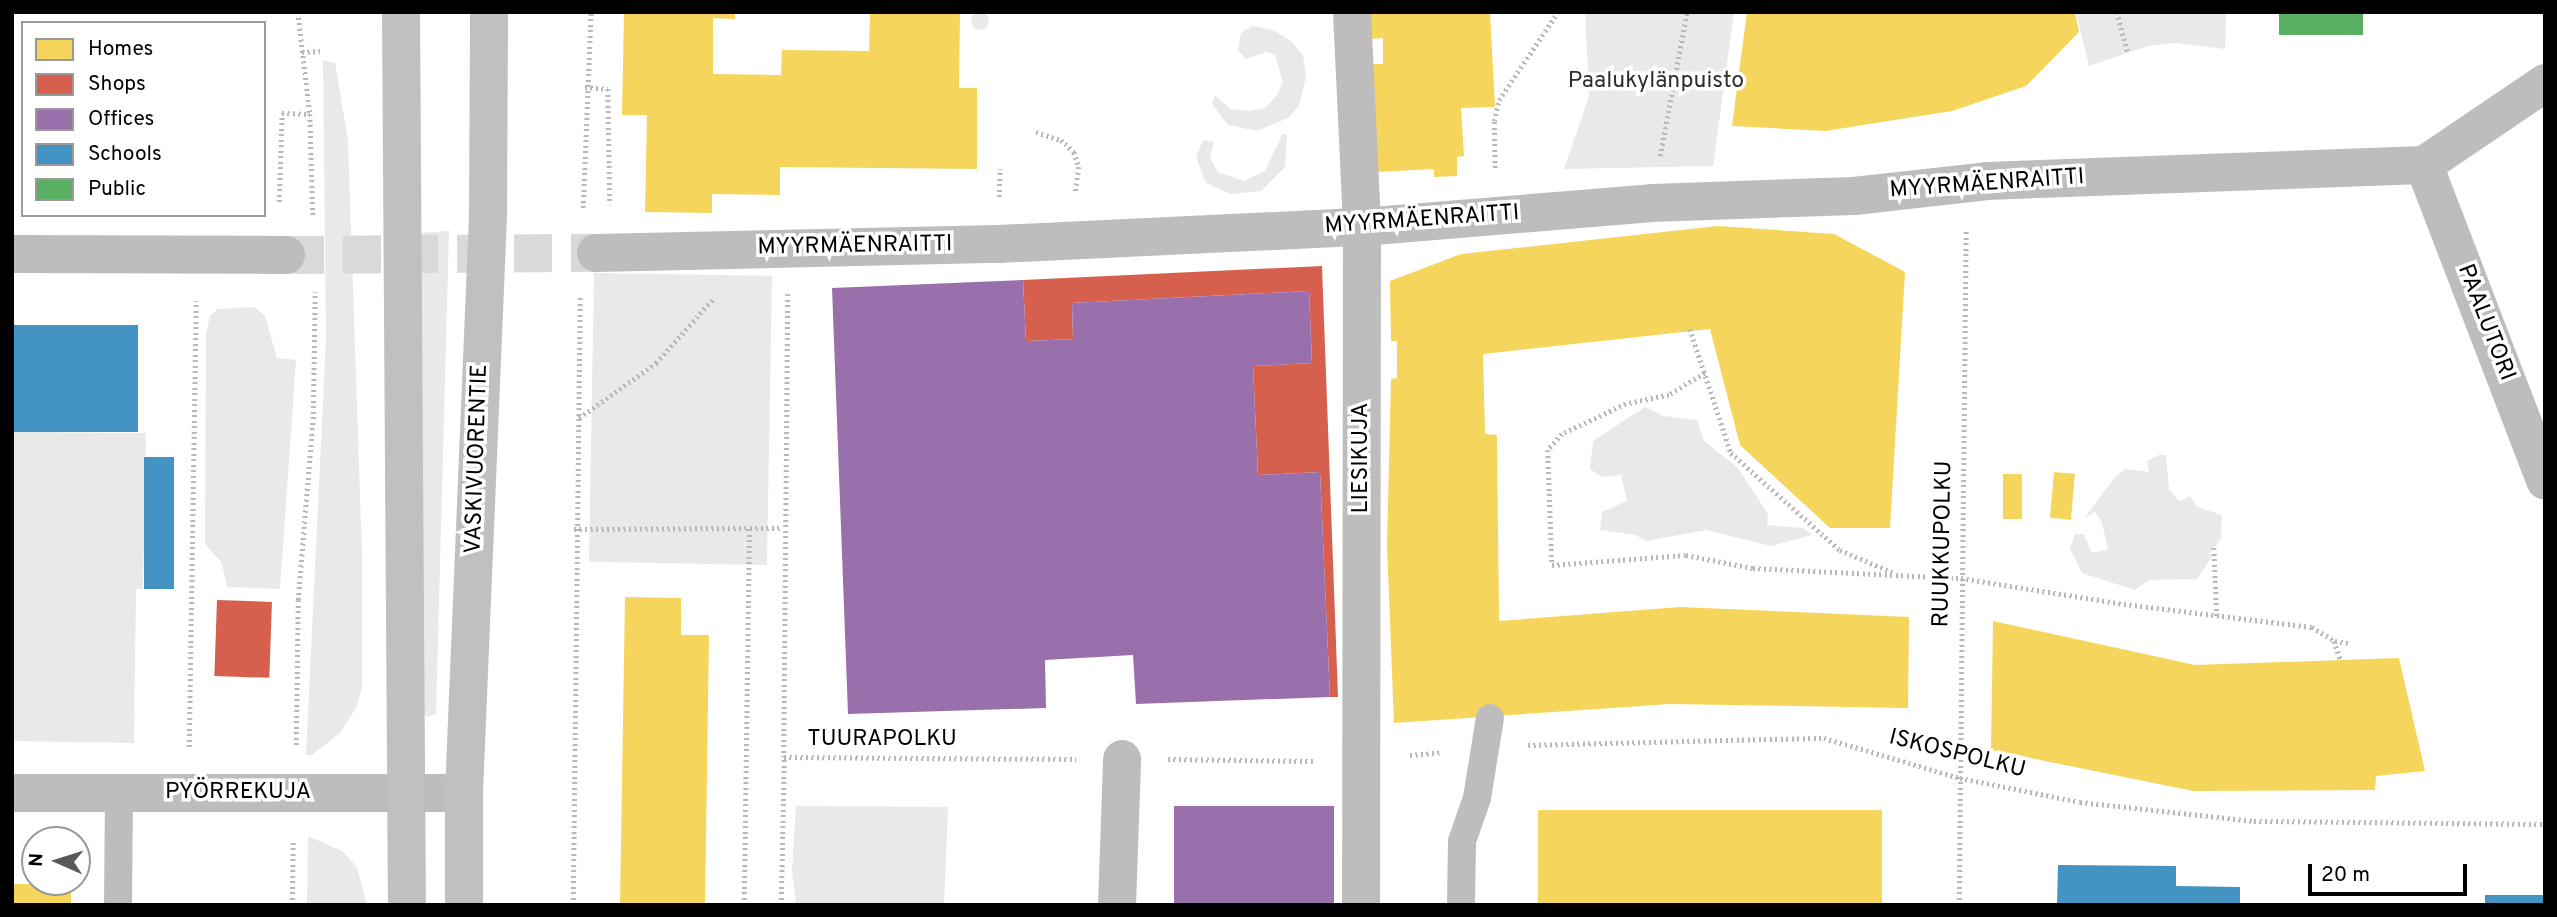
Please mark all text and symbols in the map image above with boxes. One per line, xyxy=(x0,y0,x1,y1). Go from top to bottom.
legend xyxy=(21,21,266,217)
text: Homes xyxy=(88,36,153,63)
park label: Paalukylänpuisto xyxy=(1568,68,1744,96)
text: Shops xyxy=(88,71,146,98)
text: Offices xyxy=(88,106,154,133)
text: Schools xyxy=(88,141,162,168)
street label: MYYRMÄENRAITTI xyxy=(1889,164,2085,206)
text: Public xyxy=(88,176,146,203)
street label: MYYRMÄENRAITTI xyxy=(1324,200,1520,242)
street label: MYYRMÄENRAITTI xyxy=(757,231,953,263)
street label: PAALUTORI xyxy=(2450,261,2520,385)
street label: VASKIVUORENTIE xyxy=(461,364,495,554)
street label: LIESIKUJA xyxy=(1348,403,1376,513)
street label: RUUKKUPOLKU xyxy=(1929,460,1959,628)
street label: ISKOSPOLKU xyxy=(1886,725,2028,785)
street label: TUURAPOLKU xyxy=(807,726,957,754)
street label: PYÖRREKUJA xyxy=(165,779,311,807)
north arrow xyxy=(21,826,91,896)
scale bar xyxy=(2312,850,2471,894)
text: N xyxy=(25,853,49,867)
text: 20 m xyxy=(2321,862,2370,889)

